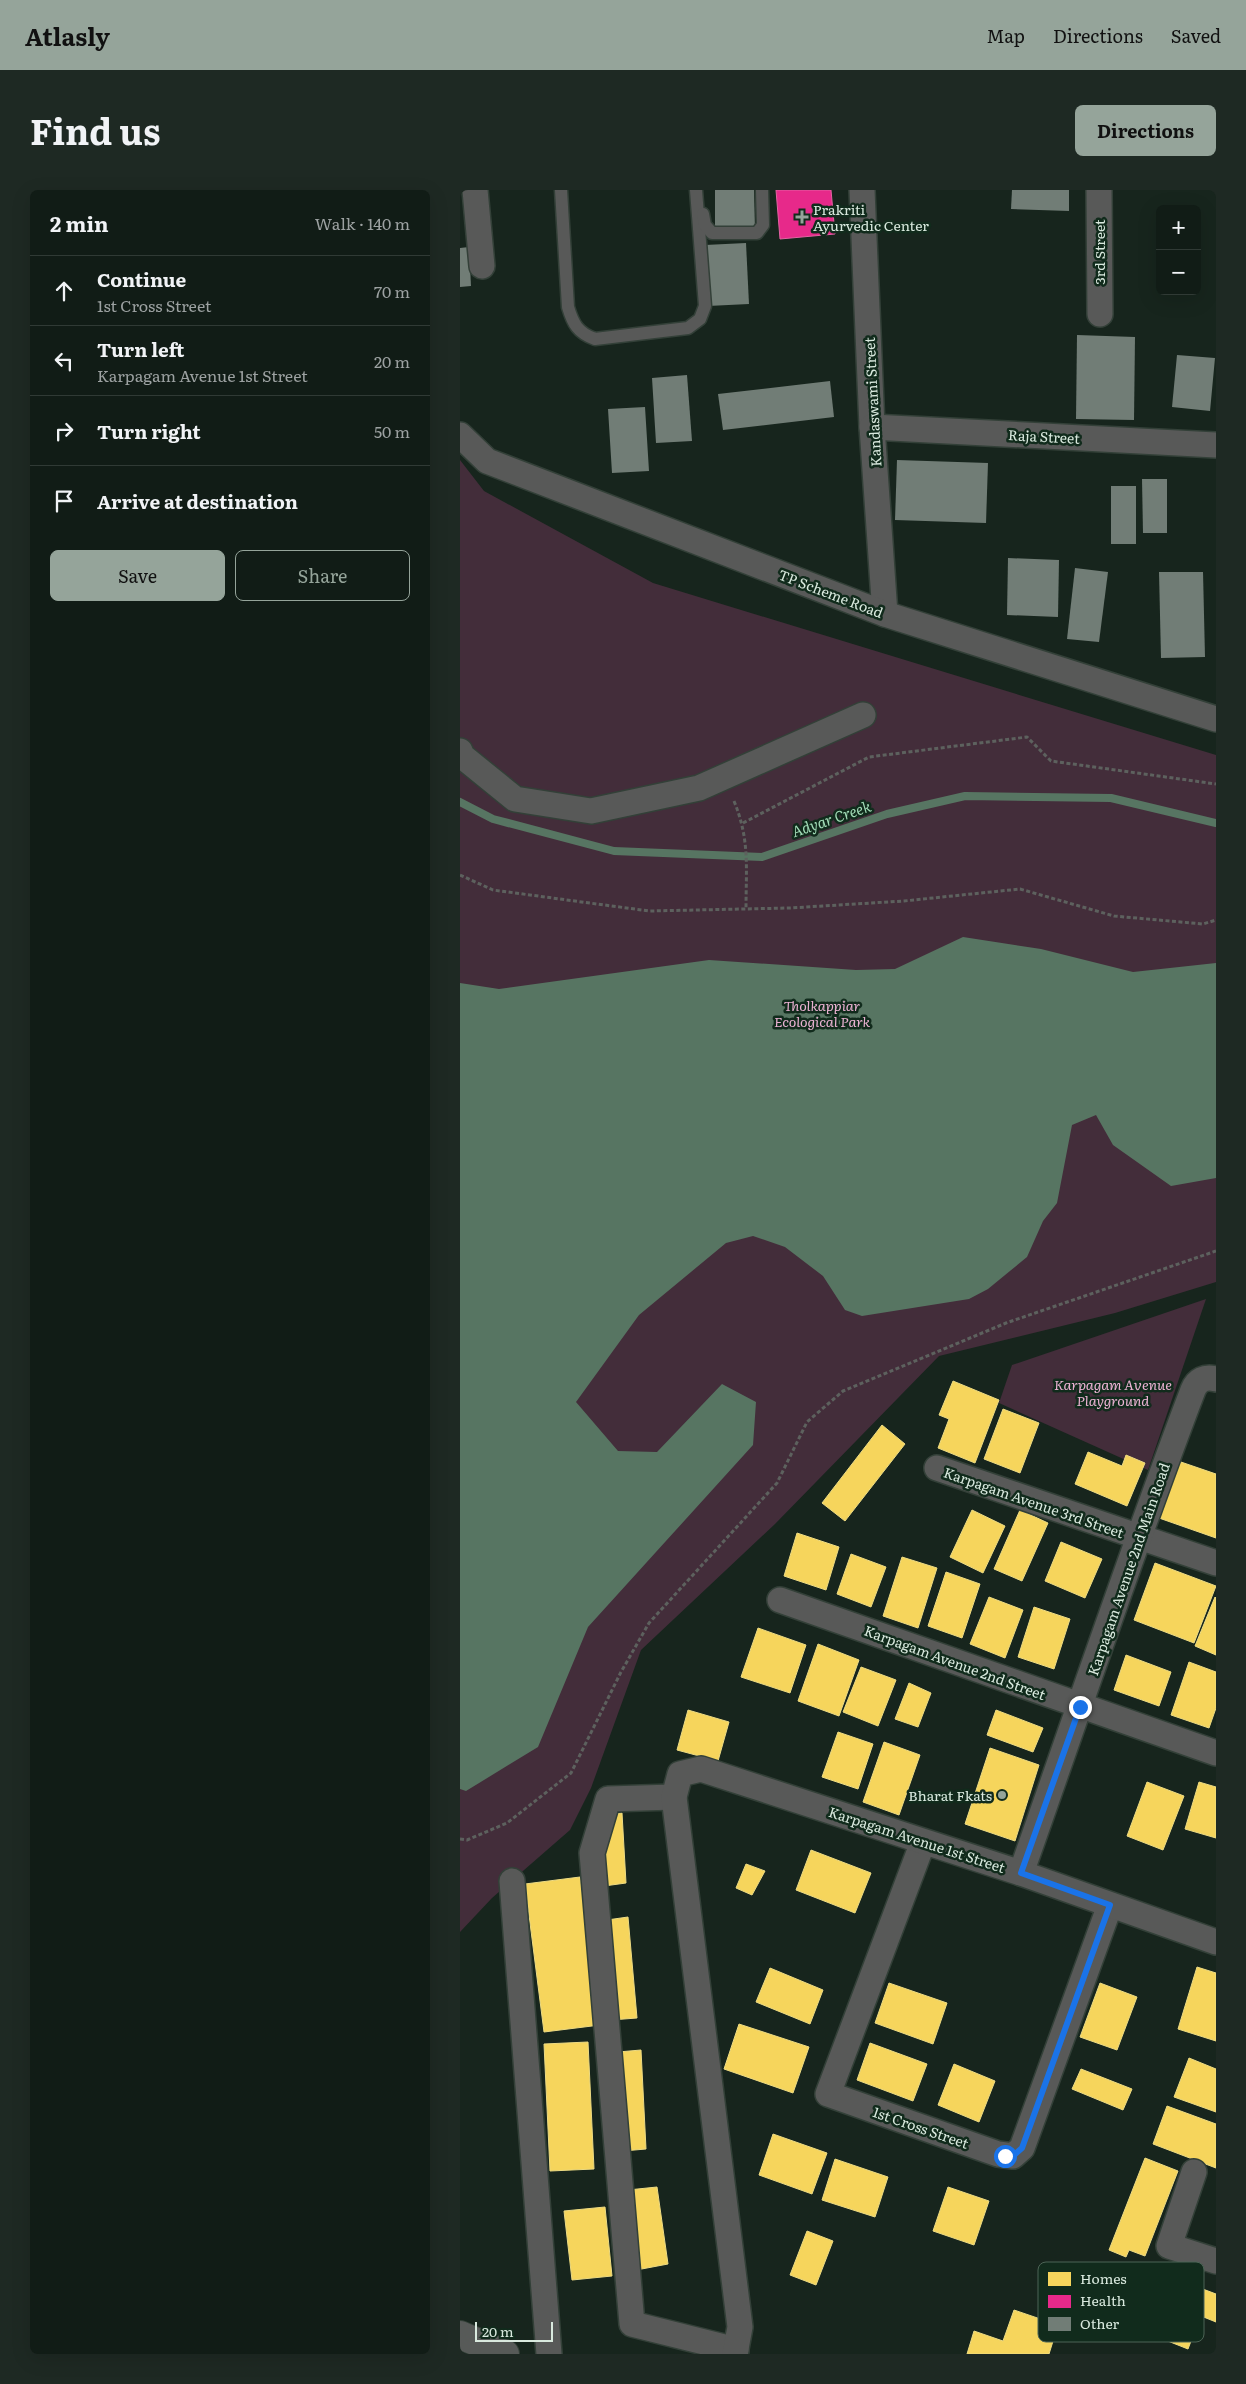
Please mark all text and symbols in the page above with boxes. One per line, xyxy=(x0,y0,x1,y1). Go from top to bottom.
text: Atlasly xyxy=(25,18,110,53)
text: Map xyxy=(987,22,1025,49)
text: Directions xyxy=(1053,22,1143,49)
text: Saved xyxy=(1171,22,1221,49)
text: Find us xyxy=(30,104,160,156)
button: Directions xyxy=(1075,105,1216,156)
place label: Prakriti Ayurvedic Center xyxy=(813,199,929,235)
map controls xyxy=(1156,205,1201,295)
button: + xyxy=(1156,205,1201,250)
text: 2 min xyxy=(50,207,109,238)
marker: Prakriti Ayurvedic Center xyxy=(795,210,809,224)
text: Walk · 140 m xyxy=(315,211,410,235)
street label: 3rd Street xyxy=(1089,219,1109,285)
button: − xyxy=(1156,250,1201,295)
text: Continue xyxy=(97,265,186,293)
icon: ahead xyxy=(50,277,78,305)
text: 70 m xyxy=(374,279,410,303)
text: 1st Cross Street xyxy=(97,293,211,317)
text: Turn left xyxy=(97,335,184,363)
street label: Kandaswami Street xyxy=(859,336,885,467)
icon: left xyxy=(50,347,78,375)
text: 20 m xyxy=(374,349,410,373)
text: Karpagam Avenue 1st Street xyxy=(97,363,308,387)
icon: right xyxy=(50,417,78,445)
text: Turn right xyxy=(97,417,201,445)
text: 50 m xyxy=(374,419,410,443)
street label: Raja Street xyxy=(1008,424,1081,448)
icon: arrive xyxy=(50,487,78,515)
text: Arrive at destination xyxy=(97,487,298,515)
button: Save xyxy=(50,550,225,601)
button: Share xyxy=(235,550,410,601)
street label: TP Scheme Road xyxy=(776,564,887,622)
water label: Adyar Creek xyxy=(788,793,875,842)
park label: Tholkappiar Ecological Park xyxy=(774,995,870,1031)
park label: Karpagam Avenue Playground xyxy=(1054,1374,1172,1410)
street label: Karpagam Avenue 2nd Main Road xyxy=(1082,1460,1174,1678)
street label: Karpagam Avenue 3rd Street xyxy=(941,1462,1127,1542)
street label: Karpagam Avenue 2nd Street xyxy=(862,1620,1049,1704)
route end xyxy=(1069,1696,1092,1719)
place label: Bharat Fkats xyxy=(908,1785,992,1805)
marker: Bharat Fkats xyxy=(996,1789,1008,1801)
street label: Karpagam Avenue 1st Street xyxy=(826,1801,1008,1877)
street label: 1st Cross Street xyxy=(870,2101,972,2153)
route start xyxy=(994,2145,1017,2168)
legend xyxy=(1038,2262,1204,2342)
text: Homes xyxy=(1080,2268,1127,2288)
text: Health xyxy=(1080,2290,1126,2310)
text: Other xyxy=(1080,2313,1120,2333)
scale bar xyxy=(475,2319,552,2342)
text: 20 m xyxy=(482,2321,514,2341)

